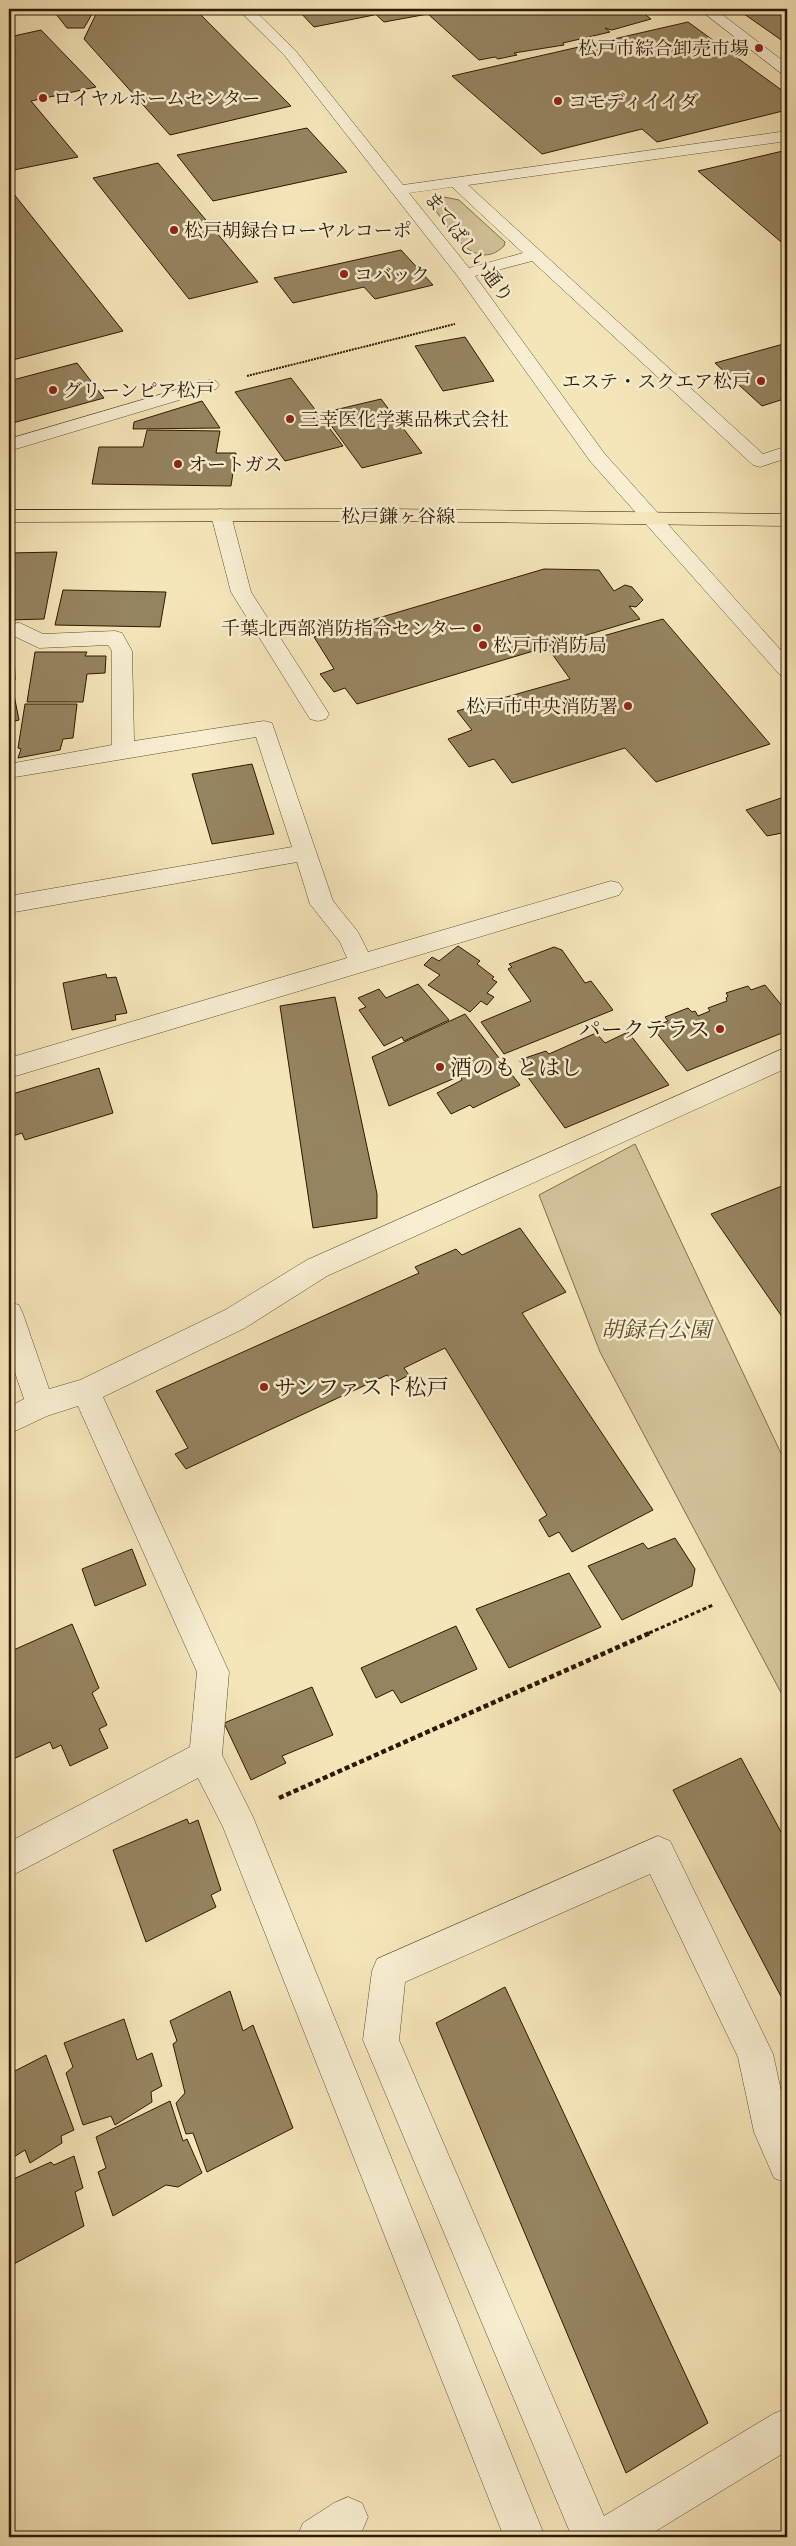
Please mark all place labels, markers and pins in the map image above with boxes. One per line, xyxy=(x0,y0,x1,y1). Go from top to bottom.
place label: 松戸市綜合卸売市場 xyxy=(578,36,749,61)
marker: 松戸市綜合卸売市場 xyxy=(753,42,765,54)
place label: ロイヤルホームセンター xyxy=(53,86,260,111)
place label: コモディイイダ xyxy=(568,89,699,114)
marker: ロイヤルホームセンター xyxy=(37,92,49,104)
marker: コモディイイダ xyxy=(552,95,564,107)
place label: 松戸胡録台ローヤルコーポ xyxy=(184,218,412,243)
marker: 松戸胡録台ローヤルコーポ xyxy=(168,224,180,236)
place label: コバック xyxy=(354,262,430,287)
marker: コバック xyxy=(338,268,350,280)
place label: エステ・スクエア松戸 xyxy=(562,369,751,394)
marker: エステ・スクエア松戸 xyxy=(755,375,767,387)
place label: グリーンピア松戸 xyxy=(63,378,215,403)
marker: グリーンピア松戸 xyxy=(47,384,59,396)
place label: 三幸医化学薬品株式会社 xyxy=(300,407,509,432)
marker: 三幸医化学薬品株式会社 xyxy=(284,413,296,425)
place label: オートガス xyxy=(188,452,282,477)
marker: オートガス xyxy=(172,458,184,470)
place label: 千葉北西部消防指令センター xyxy=(221,616,467,641)
marker: 千葉北西部消防指令センター xyxy=(471,622,483,634)
place label: 松戸市消防局 xyxy=(493,633,607,658)
marker: 松戸市消防局 xyxy=(477,639,489,651)
place label: 松戸市中央消防署 xyxy=(466,694,618,719)
marker: 松戸市中央消防署 xyxy=(622,700,634,712)
place label: パークテラス xyxy=(579,1015,710,1044)
marker: パークテラス xyxy=(714,1023,726,1035)
place label: 酒のもとはし xyxy=(450,1053,582,1082)
marker: 酒のもとはし xyxy=(434,1061,446,1073)
place label: サンファスト松戸 xyxy=(274,1373,448,1402)
marker: サンファスト松戸 xyxy=(258,1381,270,1393)

